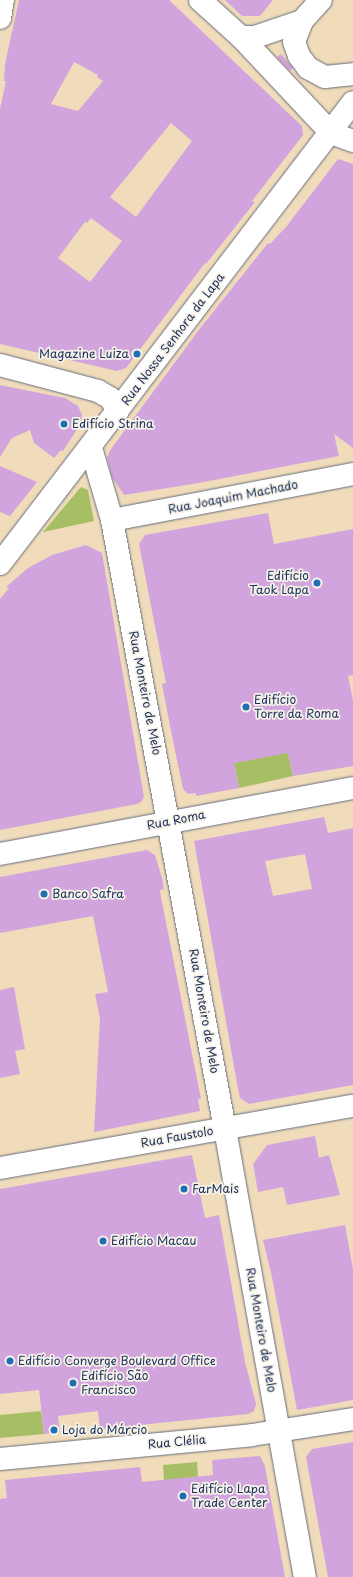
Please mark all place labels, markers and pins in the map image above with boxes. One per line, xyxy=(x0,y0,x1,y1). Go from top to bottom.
place label: Magazine Luiza xyxy=(39,347,129,361)
marker: Magazine Luiza xyxy=(132,349,142,359)
place label: Edifício Strina xyxy=(72,417,153,431)
marker: Edifício Strina xyxy=(59,419,69,429)
place label: Edifício Taok Lapa xyxy=(249,569,309,597)
marker: Edifício Taok Lapa xyxy=(312,578,322,588)
place label: Edifício Torre da Roma xyxy=(254,693,339,721)
marker: Edifício Torre da Roma xyxy=(241,702,251,712)
place label: Banco Safra xyxy=(52,887,123,901)
marker: Banco Safra xyxy=(39,889,49,899)
place label: FarMais xyxy=(192,1182,239,1196)
marker: FarMais xyxy=(179,1184,189,1194)
place label: Edifício Macau xyxy=(111,1234,197,1248)
marker: Edifício Macau xyxy=(98,1236,108,1246)
place label: Edifício Converge Boulevard Office xyxy=(18,1354,218,1368)
marker: Edifício Converge Boulevard Office xyxy=(5,1356,15,1366)
place label: Edifício São Francisco xyxy=(81,1369,148,1397)
marker: Edifício São Francisco xyxy=(68,1378,78,1388)
place label: Loja do Márcio xyxy=(62,1423,148,1437)
marker: Loja do Márcio xyxy=(49,1425,59,1435)
place label: Edifício Lapa Trade Center xyxy=(191,1482,268,1510)
marker: Edifício Lapa Trade Center xyxy=(178,1491,188,1501)

